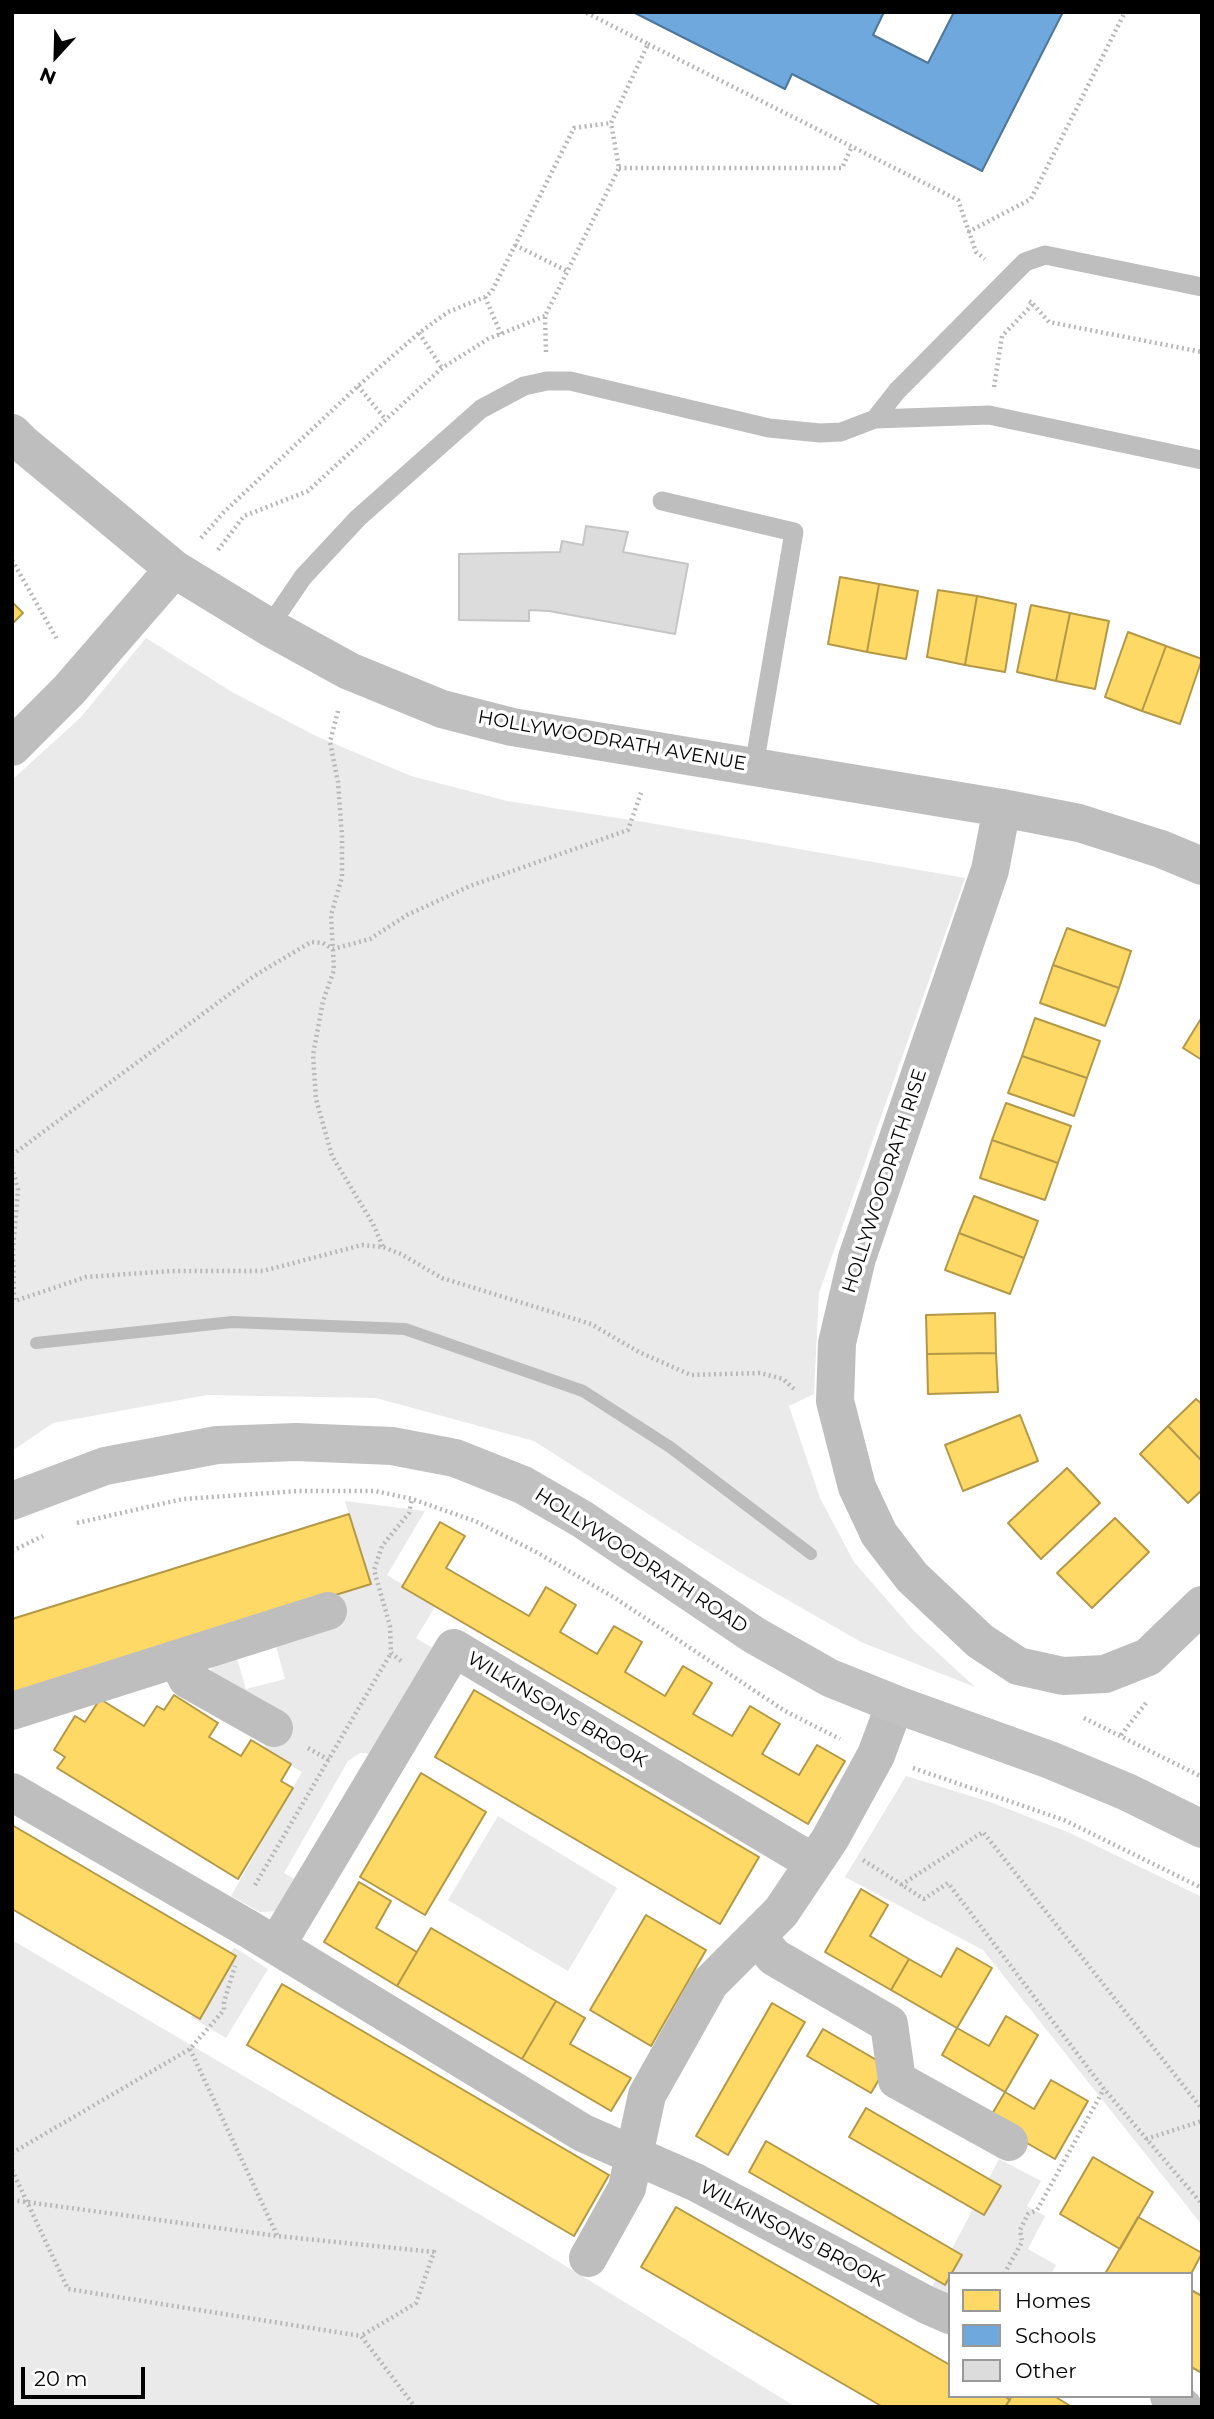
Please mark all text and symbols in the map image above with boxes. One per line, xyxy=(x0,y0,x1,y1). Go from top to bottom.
north arrow xyxy=(21,21,91,91)
text: N xyxy=(37,62,59,89)
street label: HOLLYWOODRATH AVENUE xyxy=(476,706,748,776)
street label: HOLLYWOODRATH RISE xyxy=(838,1066,932,1296)
street label: HOLLYWOODRATH ROAD xyxy=(530,1484,752,1638)
street label: WILKINSONS BROOK xyxy=(463,1647,651,1773)
street label: WILKINSONS BROOK xyxy=(696,2176,888,2292)
legend xyxy=(948,2272,1193,2398)
text: Homes xyxy=(1015,2288,1090,2313)
text: Schools xyxy=(1015,2323,1096,2348)
scale bar xyxy=(24,2352,149,2396)
text: Other xyxy=(1015,2358,1077,2383)
text: 20 m xyxy=(34,2366,88,2391)

